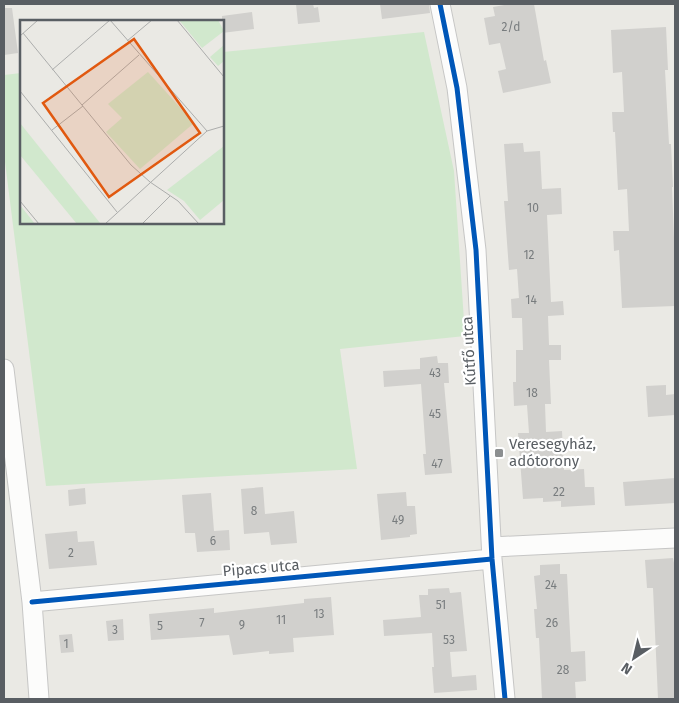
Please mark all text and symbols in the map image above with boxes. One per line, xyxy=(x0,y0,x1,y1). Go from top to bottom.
inset map xyxy=(20,20,224,224)
house number: 2/d xyxy=(502,20,520,34)
house number: 10 xyxy=(527,201,539,215)
house number: 12 xyxy=(523,248,535,262)
house number: 14 xyxy=(525,293,537,307)
street label: Kútfő utca xyxy=(458,316,480,386)
house number: 43 xyxy=(429,366,441,380)
house number: 18 xyxy=(526,386,538,400)
house number: 45 xyxy=(429,407,441,421)
place label: Veresegyház, adótorony xyxy=(509,435,596,470)
marker: Veresegyház, adótorony xyxy=(493,447,505,459)
house number: 47 xyxy=(431,457,443,471)
house number: 22 xyxy=(553,485,565,499)
house number: 8 xyxy=(251,504,258,518)
house number: 49 xyxy=(392,513,404,527)
house number: 6 xyxy=(210,534,216,548)
house number: 2 xyxy=(68,546,74,560)
street label: Pipacs utca xyxy=(222,556,300,580)
house number: 24 xyxy=(545,578,558,592)
house number: 51 xyxy=(436,598,446,612)
house number: 13 xyxy=(313,607,325,621)
house number: 11 xyxy=(276,613,286,627)
house number: 7 xyxy=(199,616,205,630)
house number: 26 xyxy=(546,616,558,630)
house number: 9 xyxy=(239,618,245,632)
house number: 5 xyxy=(157,619,163,633)
house number: 3 xyxy=(112,623,118,637)
house number: 53 xyxy=(443,633,455,647)
north arrow xyxy=(609,633,659,683)
house number: 1 xyxy=(63,637,69,651)
text: N xyxy=(618,659,636,678)
house number: 28 xyxy=(557,663,570,677)

